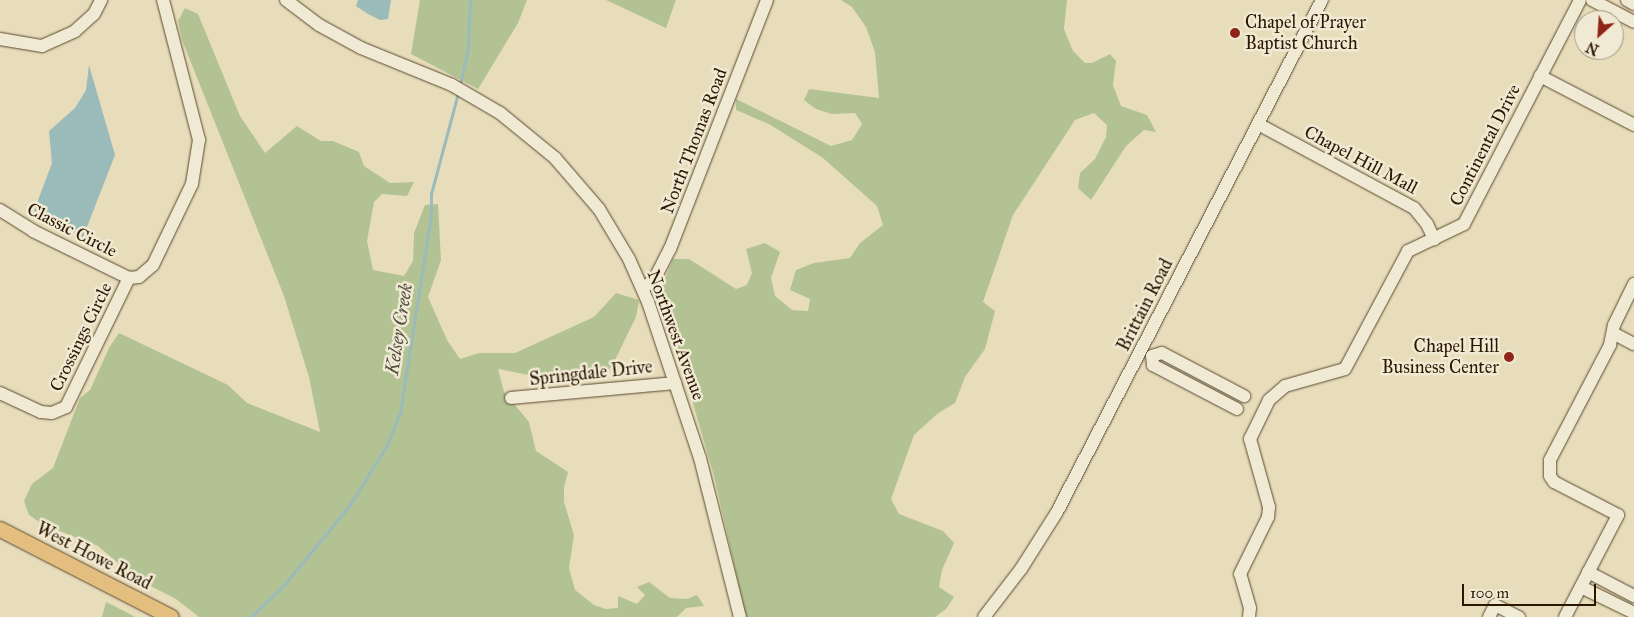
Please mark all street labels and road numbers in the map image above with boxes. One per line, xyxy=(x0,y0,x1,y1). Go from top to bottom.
street label: North Thomas Road xyxy=(656,65,732,217)
street label: Continental Drive xyxy=(1445,81,1525,209)
street label: Chapel Hill Mall xyxy=(1301,121,1421,199)
street label: Classic Circle xyxy=(23,198,121,262)
street label: Brittain Road xyxy=(1113,255,1177,355)
street label: Northwest Avenue xyxy=(642,267,710,403)
street label: Crossings Circle xyxy=(45,279,117,395)
street label: Springdale Drive xyxy=(528,356,654,390)
street label: West Howe Road xyxy=(33,518,155,594)

